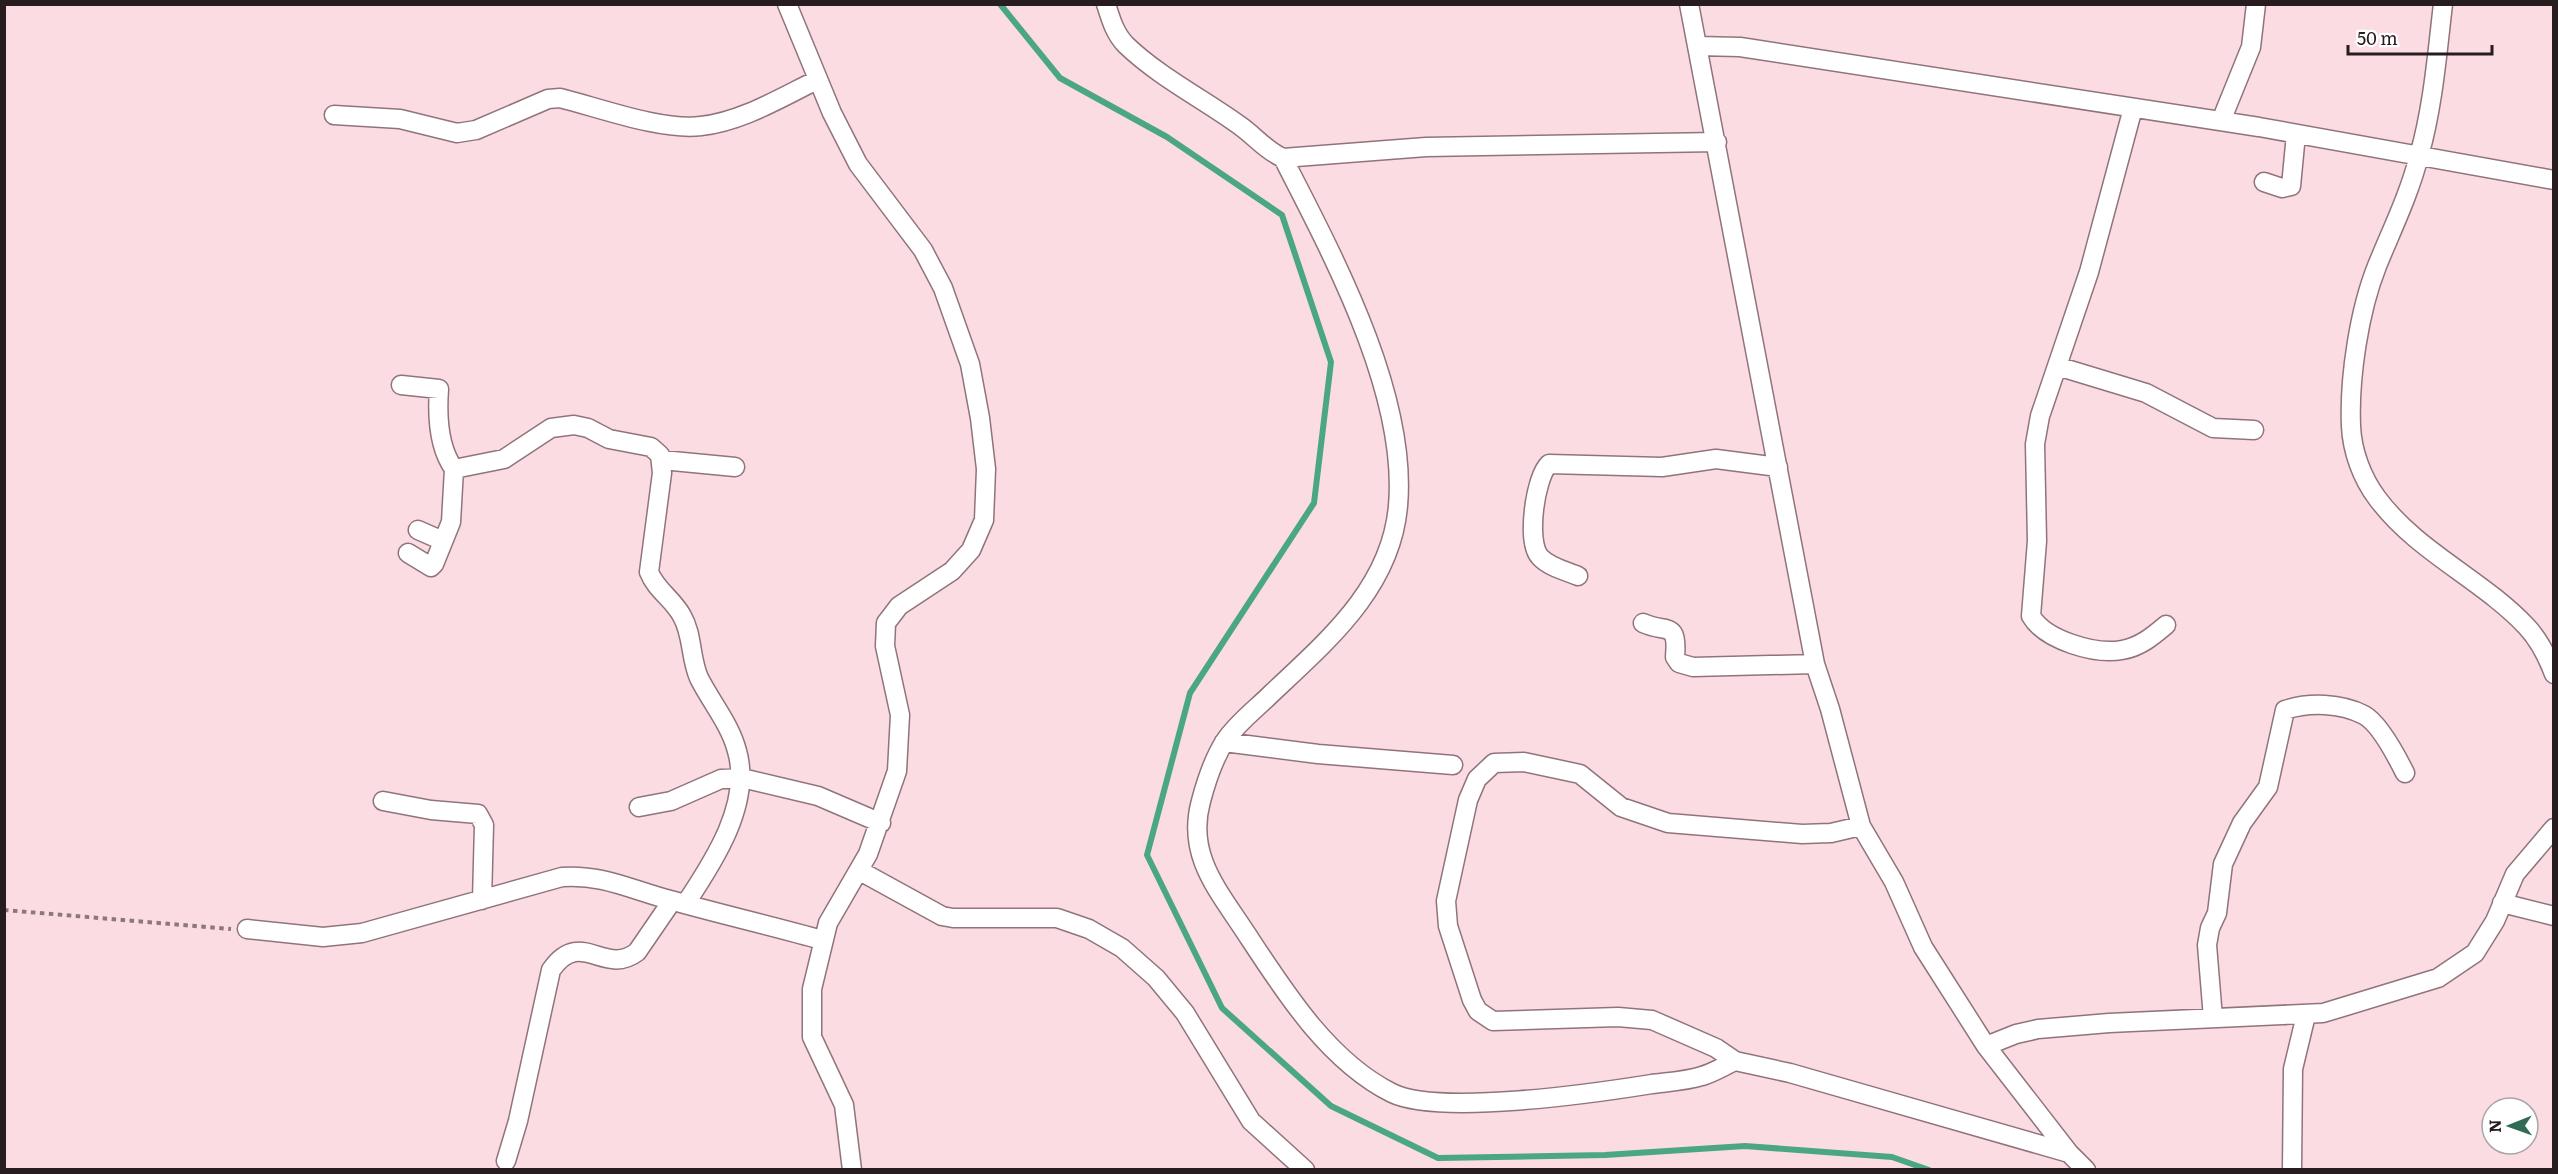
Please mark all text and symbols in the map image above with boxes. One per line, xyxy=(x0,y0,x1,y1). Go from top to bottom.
scale bar xyxy=(2348,18,2492,56)
text: 50 m xyxy=(2357,24,2398,51)
north arrow xyxy=(2480,1096,2540,1156)
text: N xyxy=(2482,1119,2506,1133)

